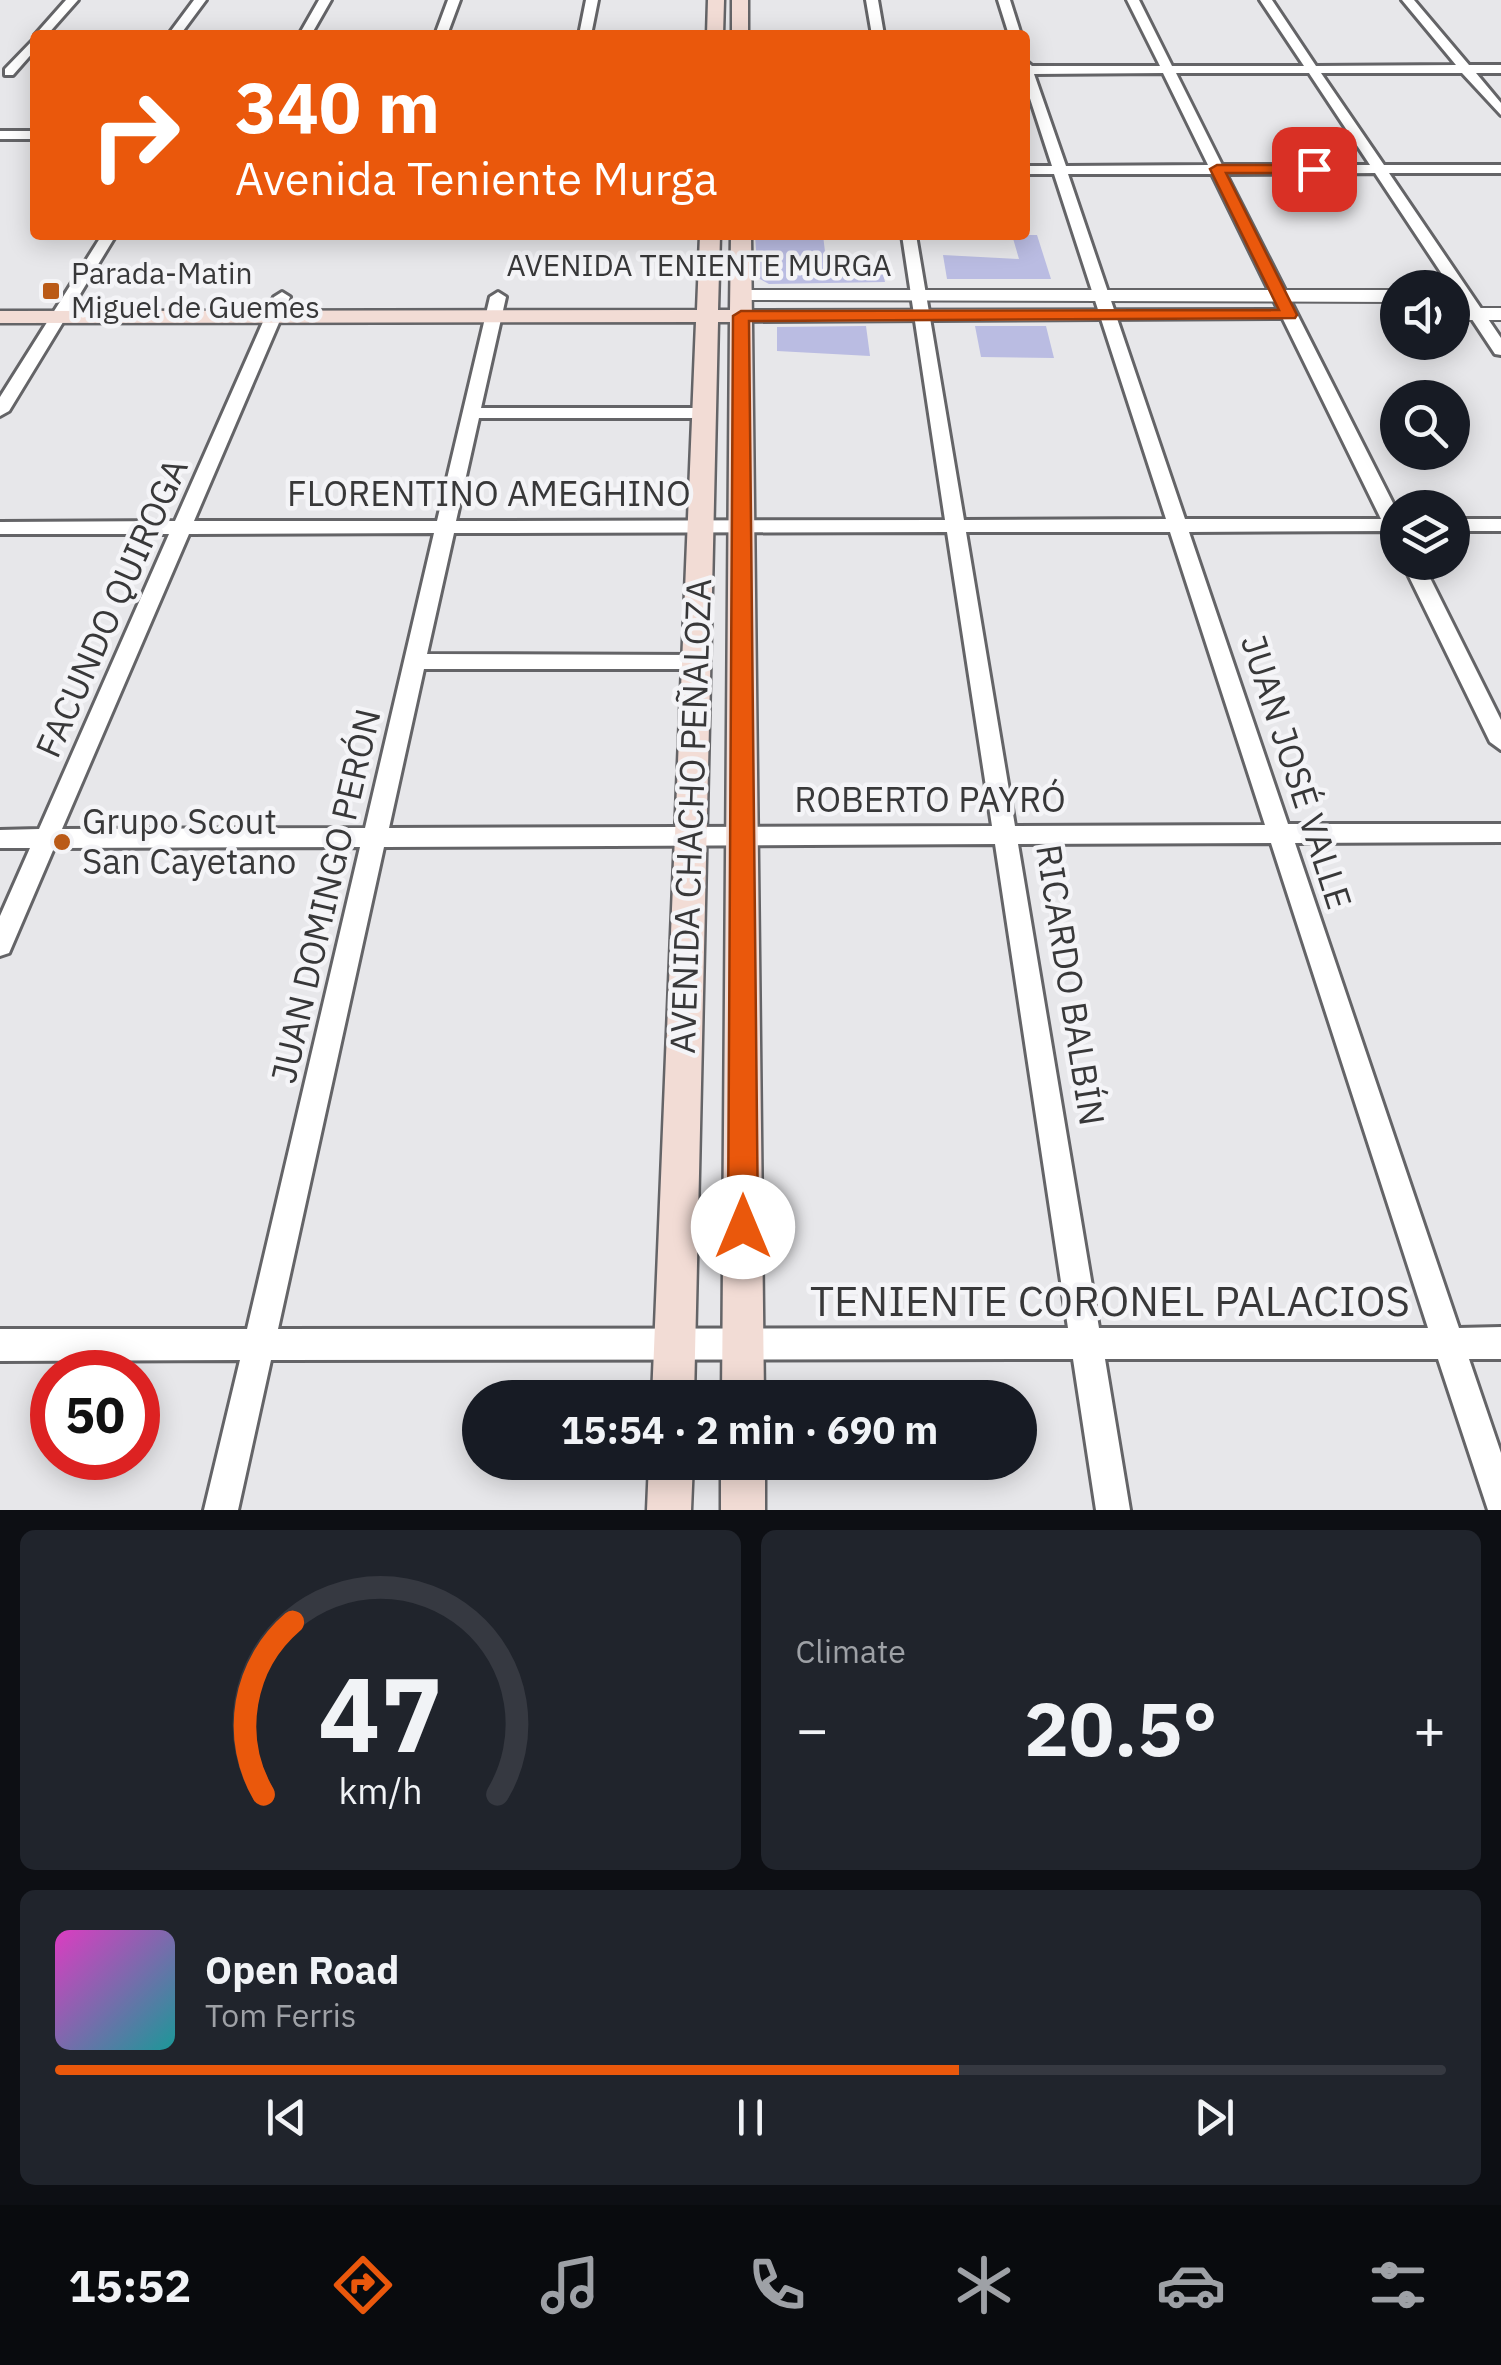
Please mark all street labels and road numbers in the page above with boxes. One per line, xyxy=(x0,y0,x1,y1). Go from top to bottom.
street label: AVENIDA TENIENTE MURGA xyxy=(506,245,892,284)
street label: FACUNDO QUIROGA xyxy=(24,451,198,764)
street label: FLORENTINO AMEGHINO xyxy=(287,470,691,516)
street label: AVENIDA CHACHO PEÑALOZA xyxy=(659,578,721,1054)
street label: JUAN JOSÉ VALLE xyxy=(1231,629,1363,915)
street label: JUAN DOMINGO PERÓN xyxy=(260,704,390,1087)
street label: ROBERTO PAYRÓ xyxy=(794,776,1066,822)
street label: RICARDO BALBÍN xyxy=(1026,841,1116,1128)
street label: TENIENTE CORONEL PALACIOS xyxy=(810,1273,1410,1328)

